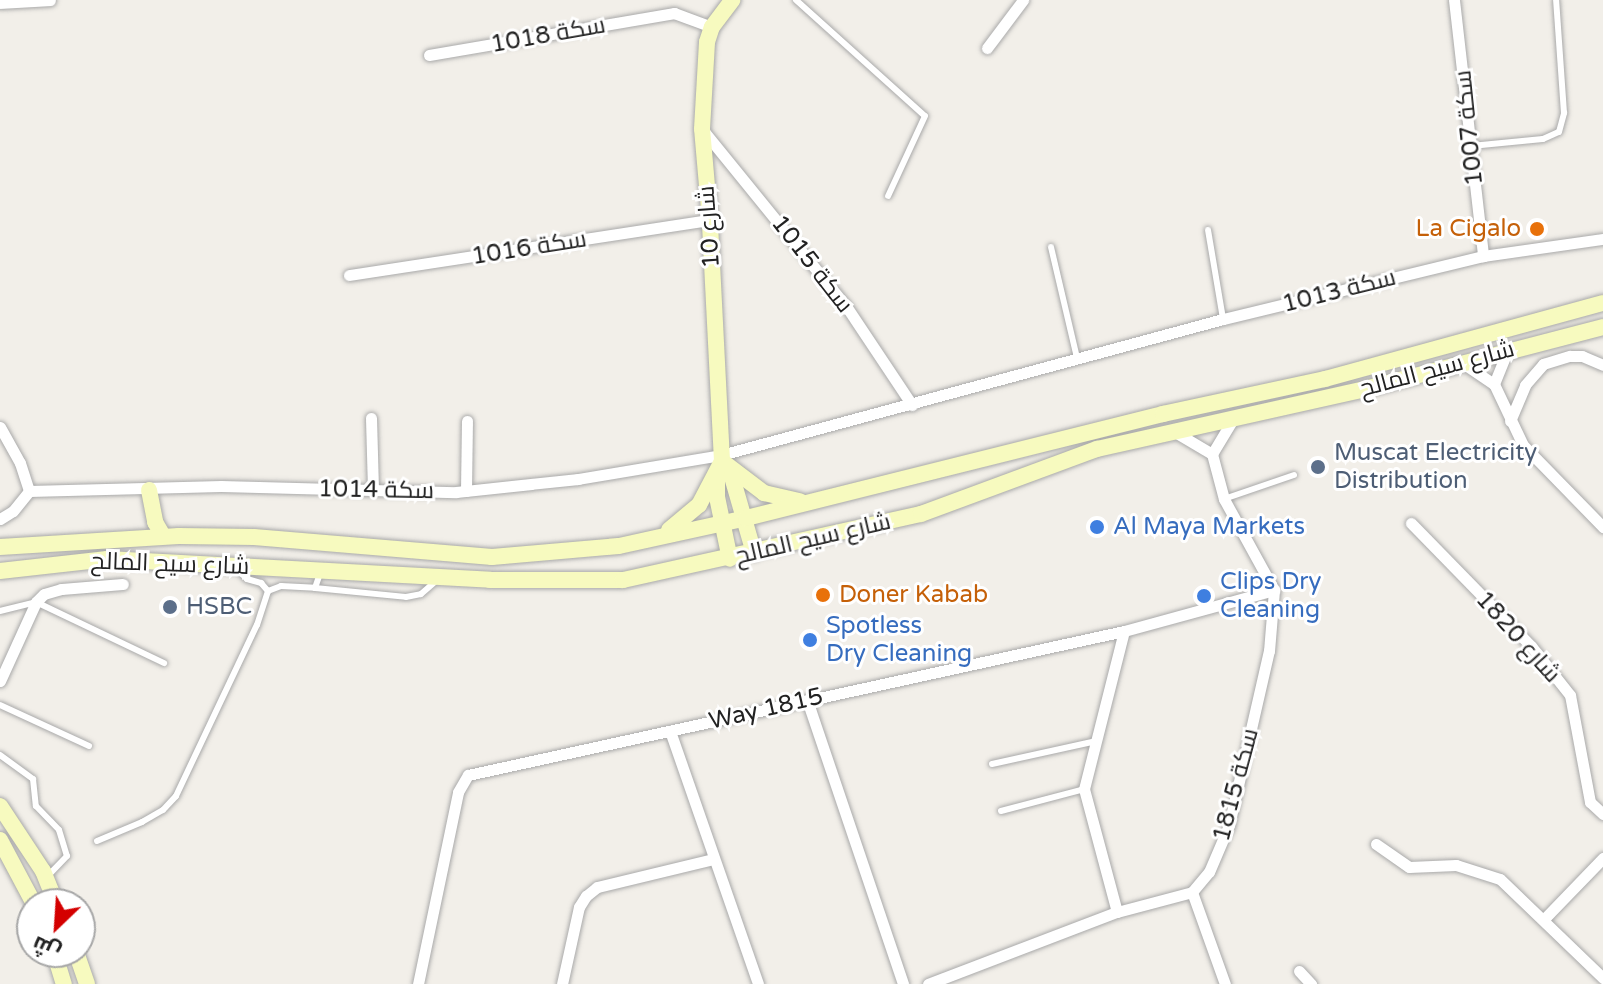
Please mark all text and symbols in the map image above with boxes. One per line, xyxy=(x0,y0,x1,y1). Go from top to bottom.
street label: سكة 1018 xyxy=(488,11,608,59)
street label: سكة 1007 xyxy=(1449,69,1489,187)
street label: شارع 10 xyxy=(692,185,726,269)
street label: سكة 1015 xyxy=(765,209,859,319)
place label: La Cigalo xyxy=(1416,215,1521,243)
marker: La Cigalo xyxy=(1528,220,1546,238)
street label: سكة 1016 xyxy=(469,225,589,271)
street label: سكة 1013 xyxy=(1279,263,1399,319)
street label: شارع سيح المالح xyxy=(1357,335,1517,403)
place label: Muscat Electricity Distribution xyxy=(1334,439,1537,495)
marker: Muscat Electricity Distribution xyxy=(1309,458,1327,476)
street label: سكة 1014 xyxy=(318,475,434,505)
street label: شارع سيح المالح xyxy=(732,507,894,571)
place label: Al Maya Markets xyxy=(1113,513,1305,541)
marker: Al Maya Markets xyxy=(1088,518,1106,536)
street label: شارع سيح المالح xyxy=(90,547,250,581)
place label: Clips Dry Cleaning xyxy=(1220,568,1321,624)
place label: Doner Kabab xyxy=(839,581,988,609)
street label: 1820 شارع xyxy=(1469,585,1567,689)
marker: Doner Kabab xyxy=(814,586,832,604)
marker: Clips Dry Cleaning xyxy=(1195,587,1213,605)
place label: HSBC xyxy=(186,593,252,621)
marker: HSBC xyxy=(161,598,179,616)
place label: Spotless Dry Cleaning xyxy=(826,612,972,668)
marker: Spotless Dry Cleaning xyxy=(801,631,819,649)
street label: Way 1815 xyxy=(706,682,826,736)
street label: سكة 1815 xyxy=(1207,725,1265,845)
north arrow xyxy=(16,888,96,968)
text: ش xyxy=(28,930,65,966)

